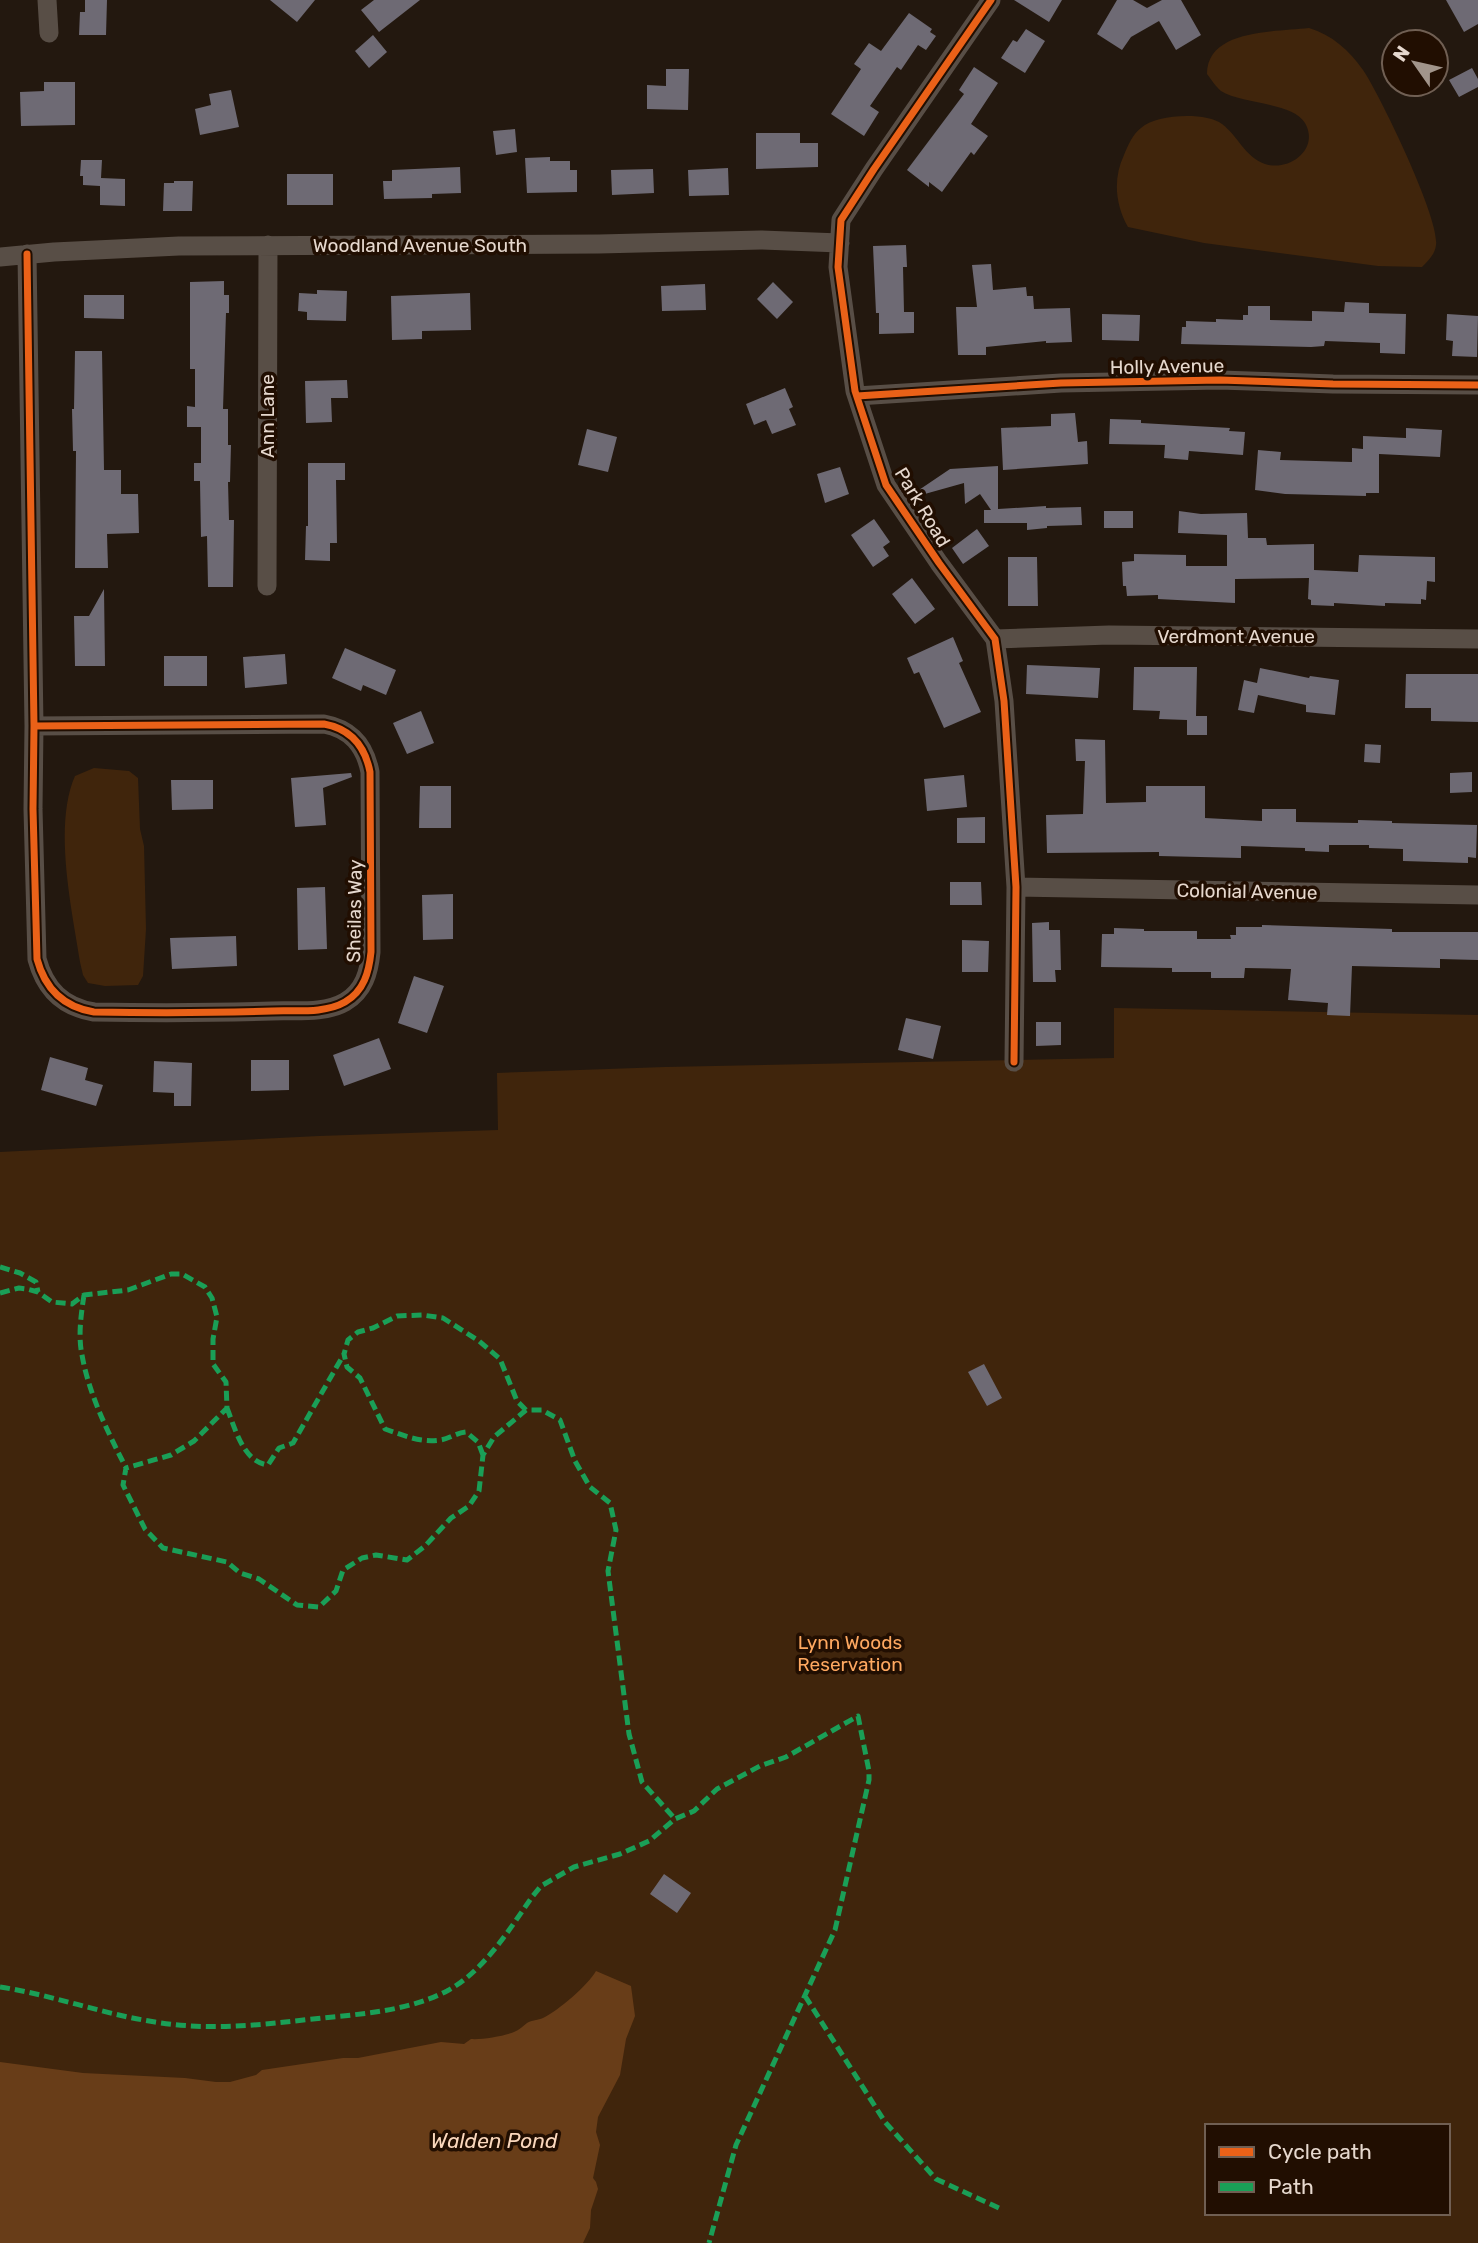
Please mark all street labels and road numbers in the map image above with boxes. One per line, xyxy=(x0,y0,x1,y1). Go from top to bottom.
street label: Woodland Avenue South xyxy=(313,234,527,257)
street label: Holly Avenue xyxy=(1110,354,1224,379)
street label: Ann Lane xyxy=(256,374,279,458)
street label: Park Road xyxy=(890,463,955,551)
street label: Verdmont Avenue xyxy=(1157,625,1315,648)
street label: Sheilas Way xyxy=(342,859,367,963)
street label: Colonial Avenue xyxy=(1176,879,1318,904)

